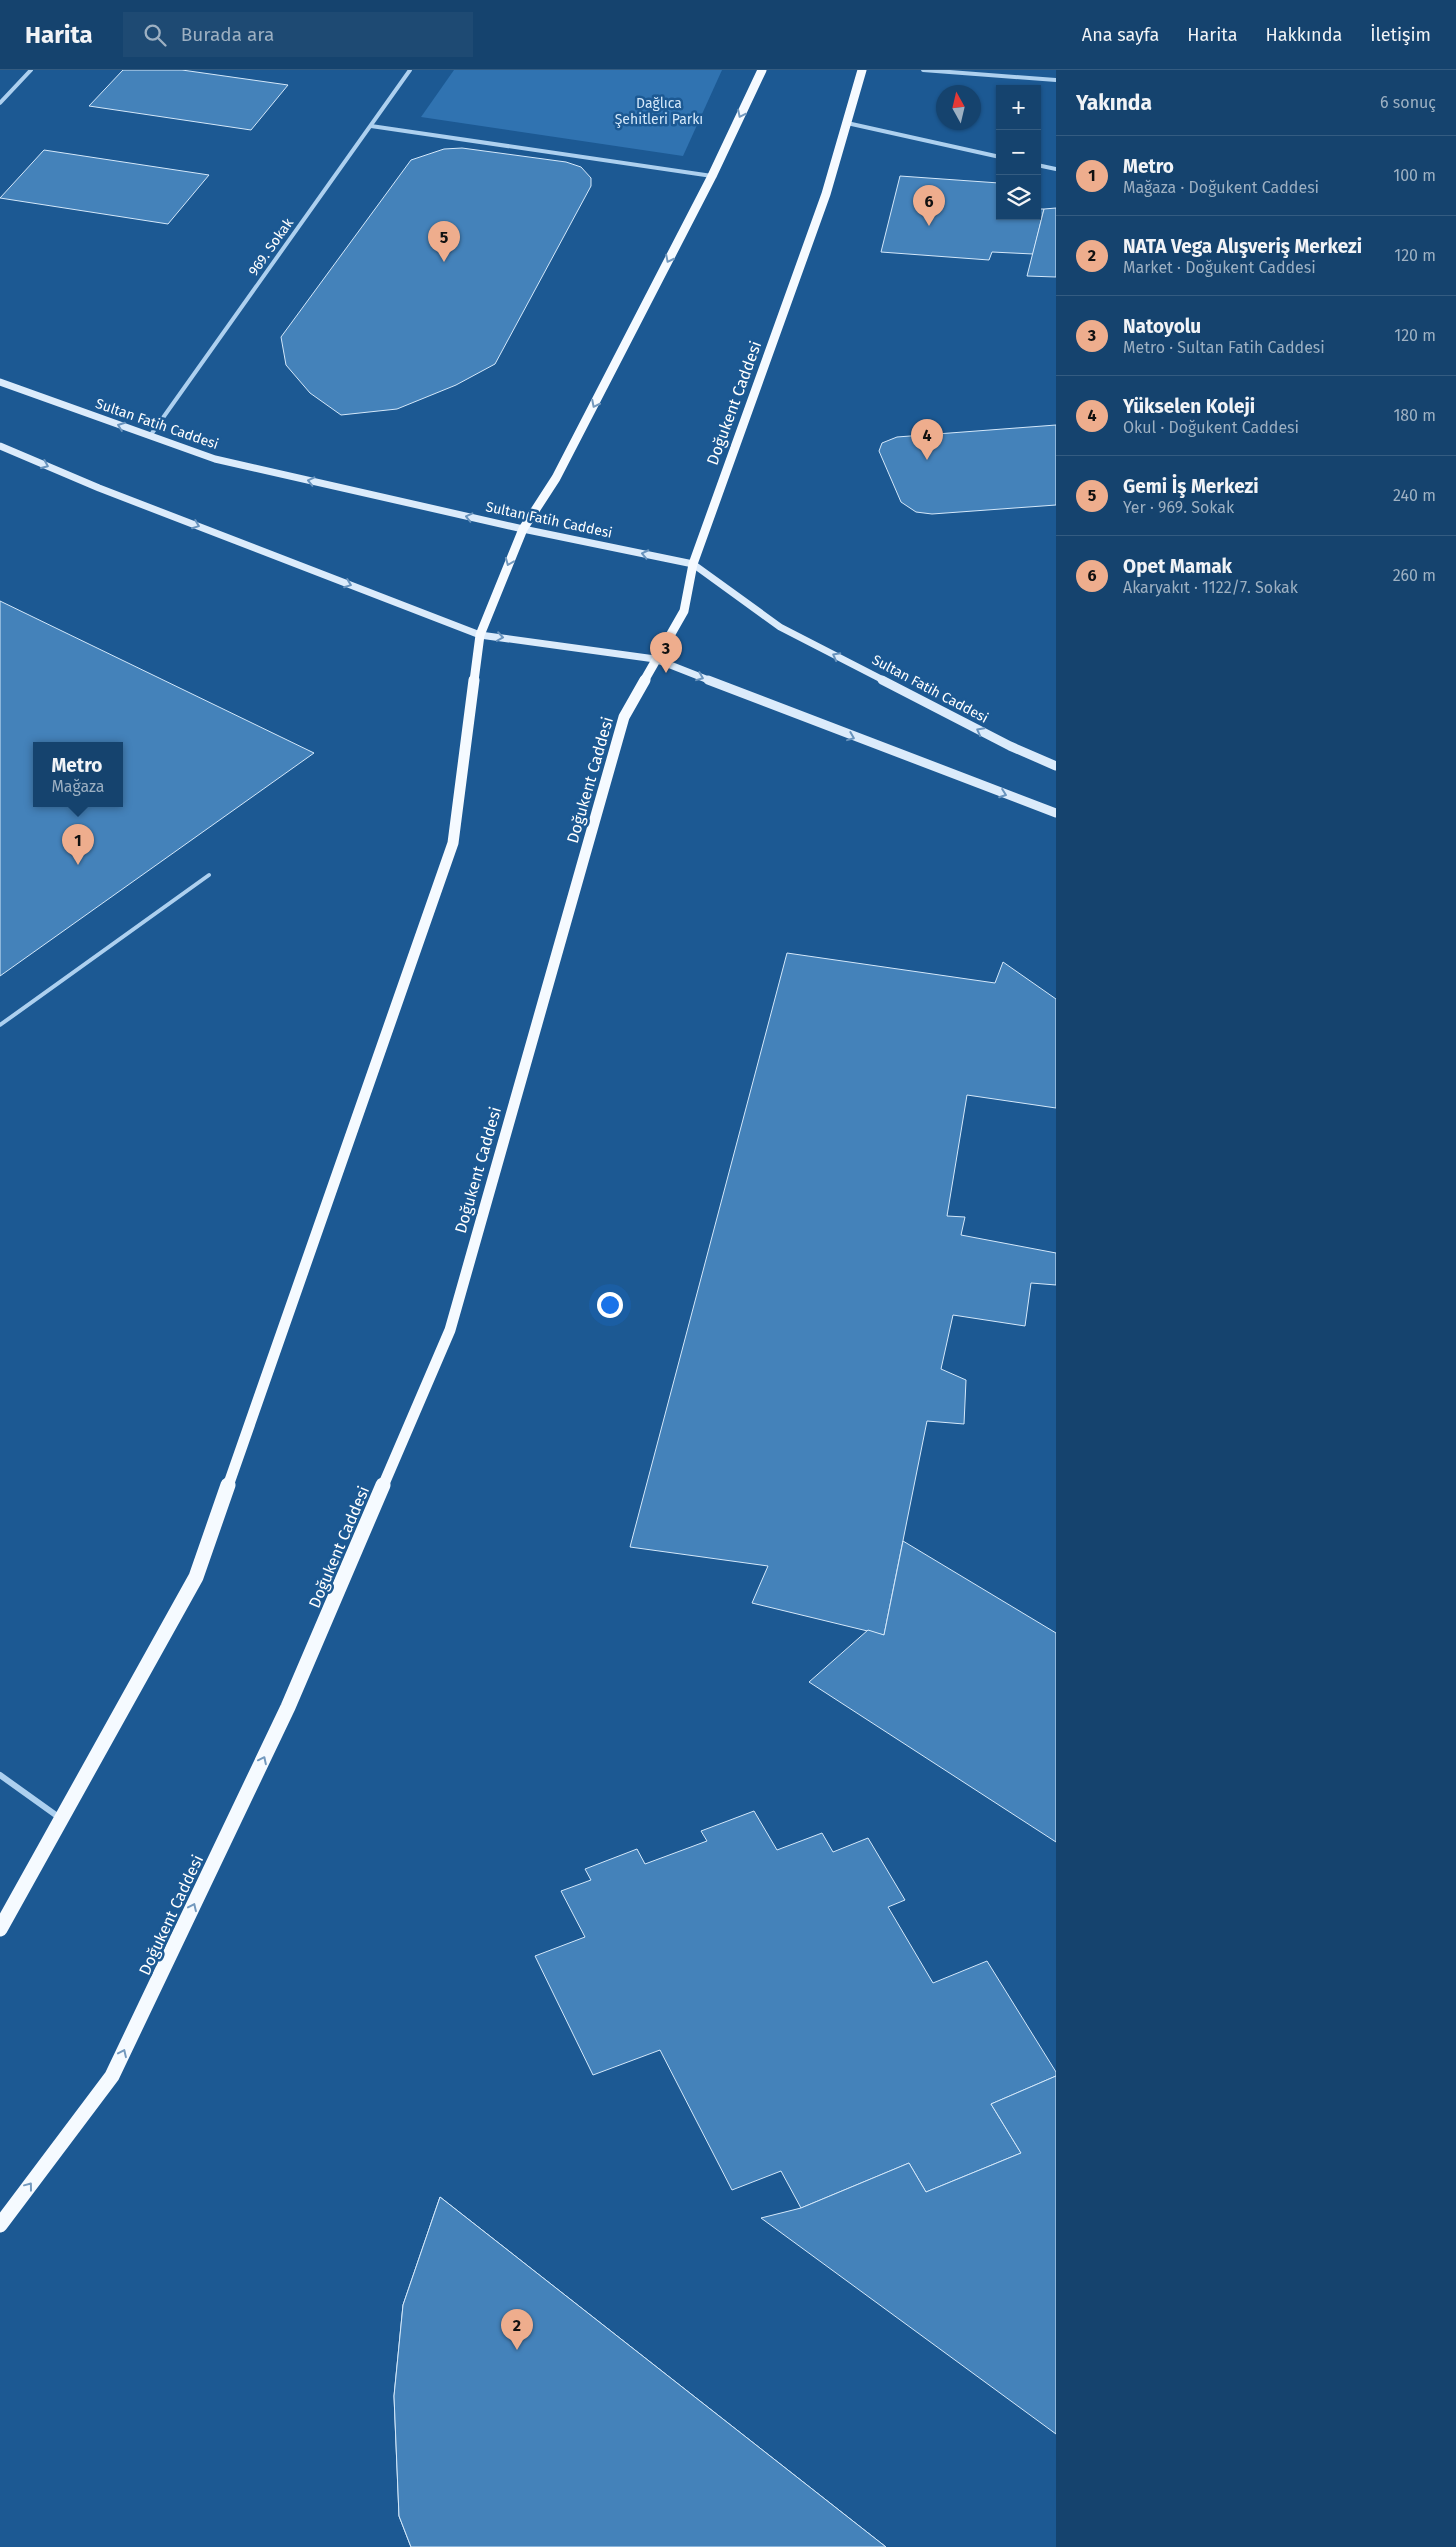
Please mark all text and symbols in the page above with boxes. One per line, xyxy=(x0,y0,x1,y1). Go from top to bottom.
search box xyxy=(123,12,473,57)
text: Harita xyxy=(25,21,93,49)
icon: search xyxy=(141,21,169,49)
text: Burada ara xyxy=(181,23,274,46)
text: Ana sayfa xyxy=(1082,24,1159,46)
text: Harita xyxy=(1187,24,1238,46)
text: Hakkında xyxy=(1266,24,1342,46)
text: İletişim xyxy=(1370,24,1431,46)
north arrow xyxy=(936,85,981,130)
map controls xyxy=(996,85,1041,220)
button: + xyxy=(996,85,1041,130)
text: Yakında xyxy=(1076,90,1152,116)
text: 6 sonuç xyxy=(1380,93,1436,112)
park label: Dağlıca Şehitleri Parkı xyxy=(615,95,703,128)
one-way arrow xyxy=(737,109,748,118)
button: − xyxy=(996,130,1041,175)
text: Metro xyxy=(1123,155,1174,178)
text: 1 xyxy=(1088,166,1096,185)
text: 100 m xyxy=(1393,166,1436,185)
button: layers xyxy=(996,175,1041,220)
text: Mağaza · Doğukent Caddesi xyxy=(1123,178,1319,197)
pin: 6 xyxy=(913,185,945,226)
street label: 969. Sokak xyxy=(245,214,298,279)
pin: 5 xyxy=(428,221,460,262)
text: NATA Vega Alışveriş Merkezi xyxy=(1123,235,1362,258)
text: 2 xyxy=(1088,246,1096,265)
text: 120 m xyxy=(1394,246,1436,265)
one-way arrow xyxy=(665,254,675,263)
text: Market · Doğukent Caddesi xyxy=(1123,258,1316,277)
text: Natoyolu xyxy=(1123,315,1201,338)
text: 3 xyxy=(1088,326,1096,345)
text: 120 m xyxy=(1394,326,1436,345)
street label: Doğukent Caddesi xyxy=(703,338,765,468)
text: Metro · Sultan Fatih Caddesi xyxy=(1123,338,1325,357)
street label: Sultan Fatih Caddesi xyxy=(93,395,221,453)
text: Yükselen Koleji xyxy=(1123,395,1255,418)
one-way arrow xyxy=(591,399,601,408)
text: 4 xyxy=(1087,406,1097,425)
text: 180 m xyxy=(1393,406,1436,425)
text: Okul · Doğukent Caddesi xyxy=(1123,418,1299,437)
pin: 4 xyxy=(911,419,943,460)
one-way arrow xyxy=(118,422,126,432)
one-way arrow xyxy=(40,459,49,470)
text: Gemi İş Merkezi xyxy=(1123,475,1259,498)
one-way arrow xyxy=(306,476,315,487)
text: 5 xyxy=(1088,486,1096,505)
text: 240 m xyxy=(1393,486,1436,505)
street label: Sultan Fatih Caddesi xyxy=(484,498,614,542)
text: Yer · 969. Sokak xyxy=(1123,498,1234,517)
one-way arrow xyxy=(465,512,474,523)
one-way arrow xyxy=(191,519,200,529)
one-way arrow xyxy=(641,549,650,560)
text: Opet Mamak xyxy=(1123,555,1232,578)
one-way arrow xyxy=(505,557,516,566)
text: 6 xyxy=(1087,566,1097,585)
text: 260 m xyxy=(1393,566,1436,585)
one-way arrow xyxy=(343,578,351,588)
text: Akaryakıt · 1122/7. Sokak xyxy=(1123,578,1298,597)
one-way arrow xyxy=(496,632,505,642)
pin: 3 xyxy=(650,632,682,673)
street label: Sultan Fatih Caddesi xyxy=(869,651,991,727)
one-way arrow xyxy=(832,652,841,662)
one-way arrow xyxy=(695,671,704,681)
street label: Doğukent Caddesi xyxy=(563,715,617,845)
one-way arrow xyxy=(976,727,985,737)
one-way arrow xyxy=(846,731,855,741)
popup xyxy=(33,742,123,807)
text: Metro xyxy=(51,754,102,777)
text: Mağaza xyxy=(51,777,105,796)
one-way arrow xyxy=(999,788,1007,798)
pin: 1 xyxy=(62,824,94,865)
street label: Doğukent Caddesi xyxy=(451,1105,505,1235)
your location xyxy=(597,1292,623,1318)
street label: Doğukent Caddesi xyxy=(305,1483,373,1611)
one-way arrow xyxy=(256,1756,267,1765)
street label: Doğukent Caddesi xyxy=(135,1852,207,1978)
one-way arrow xyxy=(186,1903,197,1912)
one-way arrow xyxy=(117,2050,127,2059)
one-way arrow xyxy=(24,2183,32,2192)
pin: 2 xyxy=(501,2309,533,2350)

